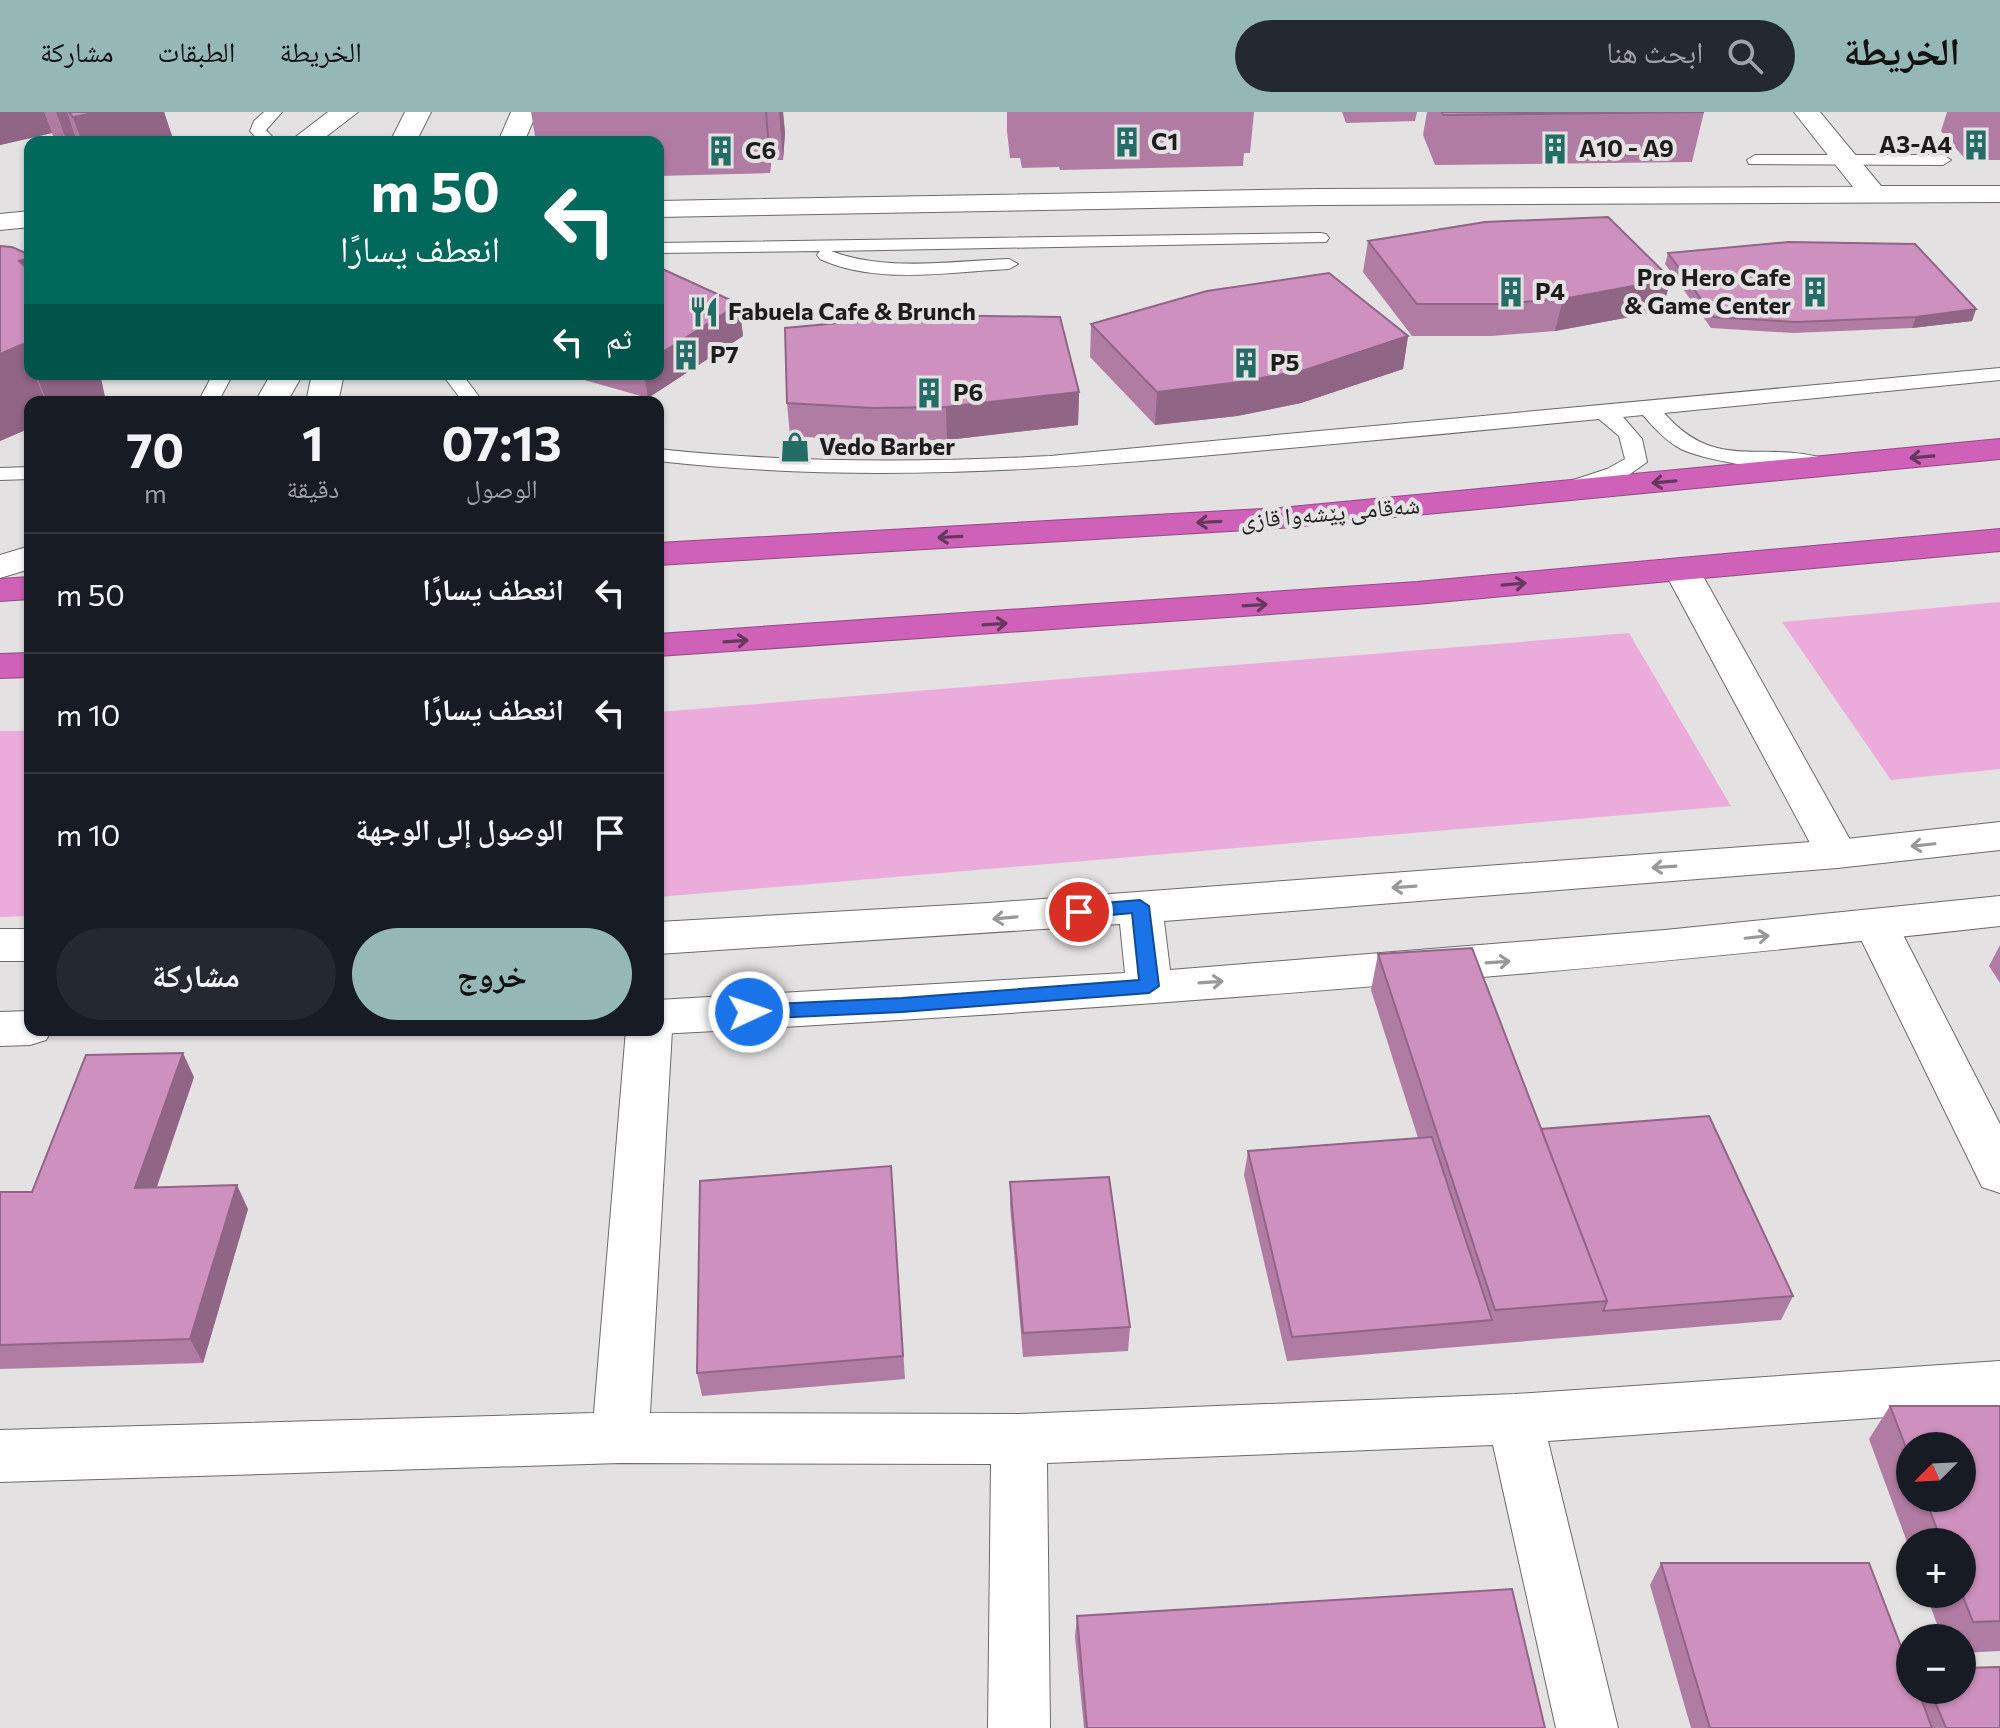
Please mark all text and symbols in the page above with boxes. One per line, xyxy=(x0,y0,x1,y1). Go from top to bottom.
search box xyxy=(1235,20,1795,92)
text: الخريطة xyxy=(1843,26,1960,73)
text: ابحث هنا xyxy=(1606,32,1703,69)
text: مشاركة xyxy=(40,34,114,68)
text: الطبقات xyxy=(158,34,235,68)
text: الخريطة xyxy=(279,34,362,68)
icon: search xyxy=(1723,34,1767,78)
building icon: C1 xyxy=(1110,125,1144,159)
place label: C1 xyxy=(1151,126,1178,155)
building icon: A3-A4 xyxy=(1959,128,1993,162)
place label: A3-A4 xyxy=(1879,129,1952,158)
building icon: A10 - A9 xyxy=(1538,132,1572,166)
place label: A10 - A9 xyxy=(1579,133,1674,162)
building icon: C6 xyxy=(704,134,738,168)
place label: C6 xyxy=(745,135,776,164)
text: 50 m xyxy=(371,155,500,224)
icon: left xyxy=(528,168,632,272)
text: انعطف يسارًا xyxy=(340,225,500,269)
place label: Pro Hero Cafe & Game Center xyxy=(1624,262,1791,319)
building icon: P4 xyxy=(1494,275,1528,309)
building icon: Pro Hero Cafe & Game Center xyxy=(1798,275,1832,309)
place label: P4 xyxy=(1535,276,1565,305)
restaurant icon: Fabuela Cafe & Brunch xyxy=(687,295,721,329)
place label: Fabuela Cafe & Brunch xyxy=(728,296,976,325)
text: ثم xyxy=(606,318,632,355)
icon: left xyxy=(546,320,590,364)
building icon: P7 xyxy=(669,338,703,372)
place label: P7 xyxy=(710,339,739,368)
building icon: P5 xyxy=(1229,346,1263,380)
place label: P5 xyxy=(1270,347,1300,376)
building icon: P6 xyxy=(912,376,946,410)
place label: P6 xyxy=(953,377,983,406)
text: 1 xyxy=(302,412,324,471)
text: 07:13 xyxy=(442,412,562,471)
text: 70 xyxy=(126,419,184,478)
shop icon: Vedo Barber xyxy=(778,430,812,464)
place label: Vedo Barber xyxy=(819,431,955,460)
one-way arrow xyxy=(1909,450,1936,465)
text: دقيقة xyxy=(286,472,339,503)
text: الوصول xyxy=(466,472,538,503)
one-way arrow xyxy=(1651,474,1677,489)
text: m xyxy=(144,477,167,508)
street label: شەقامی پێشەوا قازی xyxy=(1239,489,1421,535)
one-way arrow xyxy=(1196,515,1223,530)
one-way arrow xyxy=(937,530,964,545)
text: انعطف يسارًا xyxy=(422,569,564,606)
icon: left xyxy=(588,571,632,615)
text: 50 m xyxy=(56,575,125,612)
one-way arrow xyxy=(1500,577,1527,592)
one-way arrow xyxy=(1241,597,1268,612)
one-way arrow xyxy=(981,616,1008,631)
one-way arrow xyxy=(722,633,749,648)
text: انعطف يسارًا xyxy=(422,689,564,726)
icon: left xyxy=(588,691,632,735)
text: 10 m xyxy=(56,695,120,732)
text: الوصول إلى الوجهة xyxy=(355,809,564,846)
icon: arrive xyxy=(588,811,632,855)
text: 10 m xyxy=(56,815,120,852)
one-way arrow xyxy=(1910,837,1936,852)
one-way arrow xyxy=(1651,860,1677,875)
pin xyxy=(1045,878,1113,946)
one-way arrow xyxy=(1391,880,1418,895)
icon: arrive xyxy=(1057,890,1101,934)
one-way arrow xyxy=(993,911,1019,926)
button: مشاركة xyxy=(56,928,336,1020)
button: خروج xyxy=(352,928,632,1020)
one-way arrow xyxy=(1743,930,1770,945)
one-way arrow xyxy=(1484,954,1511,969)
position arrow xyxy=(707,970,791,1054)
one-way arrow xyxy=(1197,974,1224,989)
north arrow xyxy=(1896,1432,1976,1512)
map controls xyxy=(1896,1432,1976,1704)
button: + xyxy=(1896,1528,1976,1608)
button: − xyxy=(1896,1624,1976,1704)

